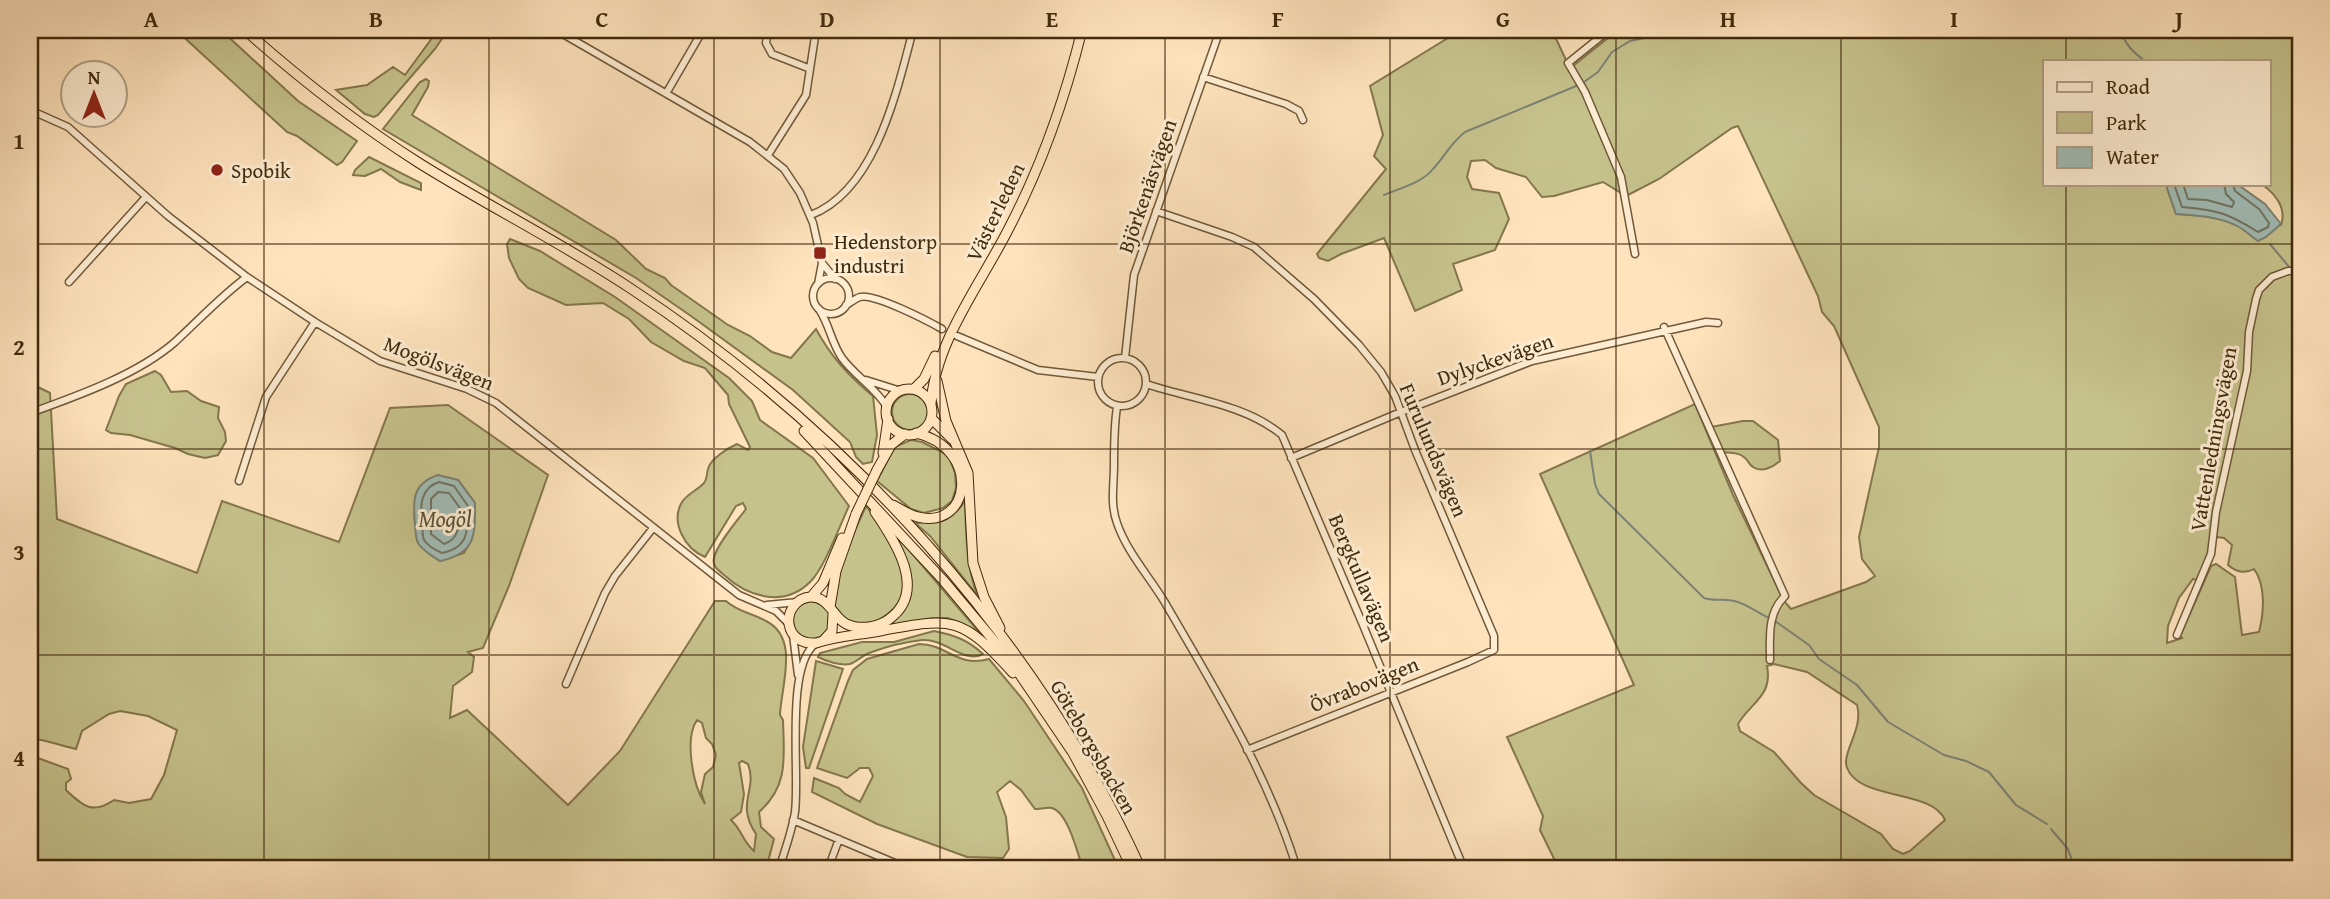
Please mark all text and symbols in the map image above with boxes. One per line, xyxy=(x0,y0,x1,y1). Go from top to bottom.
text: A xyxy=(144,2,159,35)
text: B xyxy=(369,2,383,35)
text: C xyxy=(595,2,609,35)
text: D xyxy=(820,2,835,35)
text: E xyxy=(1046,2,1058,35)
text: F xyxy=(1272,2,1284,35)
text: G xyxy=(1496,2,1510,35)
text: H xyxy=(1720,2,1736,35)
text: I xyxy=(1950,2,1958,35)
text: J xyxy=(2171,2,2183,35)
north arrow xyxy=(60,60,130,130)
legend xyxy=(2043,60,2270,186)
text: N xyxy=(88,63,101,91)
text: Road xyxy=(2106,71,2151,102)
text: Park xyxy=(2106,107,2147,138)
street label: Björkenäsvägen xyxy=(1110,115,1184,257)
text: 1 xyxy=(13,124,25,157)
text: Water xyxy=(2106,141,2159,172)
place label: Spobik xyxy=(231,155,291,186)
street label: Västerleden xyxy=(958,157,1032,267)
marker: Spobik xyxy=(209,162,225,178)
place label: Hedenstorp industri xyxy=(834,226,937,281)
marker: Hedenstorp industri xyxy=(812,245,828,261)
street label: Dylyckevägen xyxy=(1433,325,1558,393)
street label: Mogölsvägen xyxy=(379,328,499,398)
text: 2 xyxy=(13,330,25,363)
street label: Vattenledningsvägen xyxy=(2182,344,2245,534)
street label: Furulundsvägen xyxy=(1392,378,1476,522)
water label: Mogöl xyxy=(418,502,472,535)
street label: Bergkullavägen xyxy=(1321,509,1403,647)
text: 3 xyxy=(13,535,25,568)
street label: Övrabovägen xyxy=(1305,648,1423,720)
street label: Göteborgsbacken xyxy=(1043,674,1145,820)
text: 4 xyxy=(13,741,25,774)

